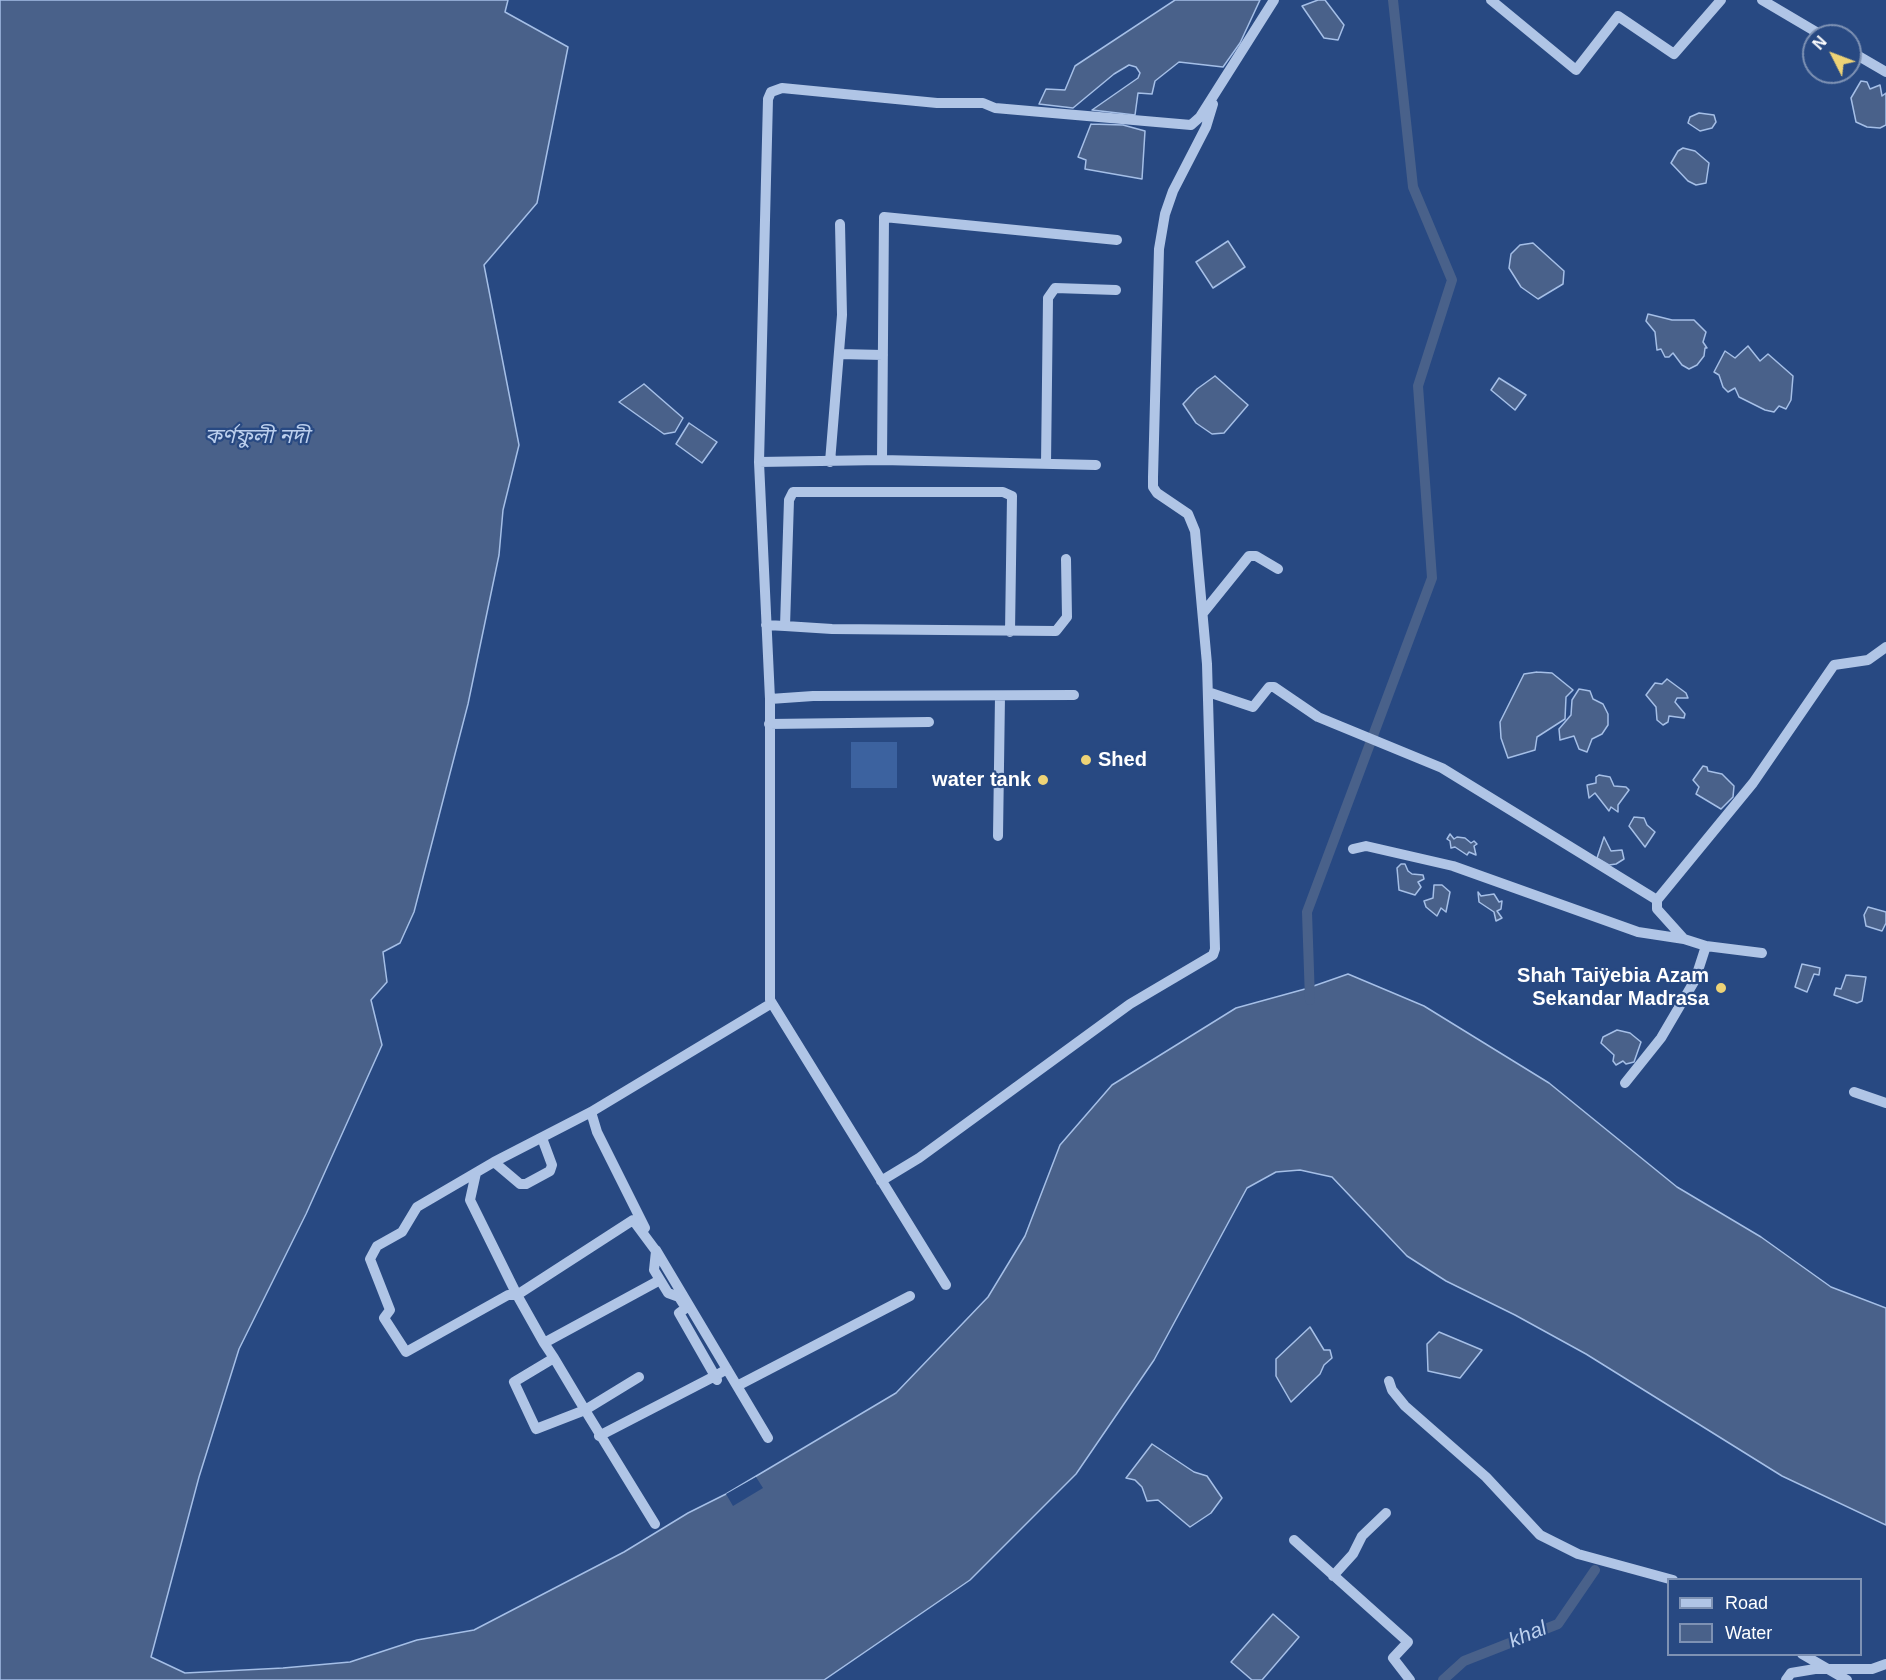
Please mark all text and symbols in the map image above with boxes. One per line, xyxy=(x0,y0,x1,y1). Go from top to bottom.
north arrow xyxy=(1802,24,1862,84)
text: N xyxy=(1810,33,1830,53)
water label: কর্ণফুলী নদী xyxy=(205,424,309,450)
place label: Shed xyxy=(1098,748,1147,772)
marker: Shed xyxy=(1079,753,1093,767)
place label: water tank xyxy=(932,768,1031,792)
marker: water tank xyxy=(1036,773,1050,787)
place label: Shah Taiÿebia Azam Sekandar Madrasa xyxy=(1517,964,1709,1011)
marker: Shah Taiÿebia Azam Sekandar Madrasa xyxy=(1714,981,1728,995)
legend xyxy=(1667,1578,1862,1656)
text: Road xyxy=(1725,1593,1768,1613)
water label: khal xyxy=(1505,1616,1551,1654)
text: Water xyxy=(1725,1623,1772,1643)

